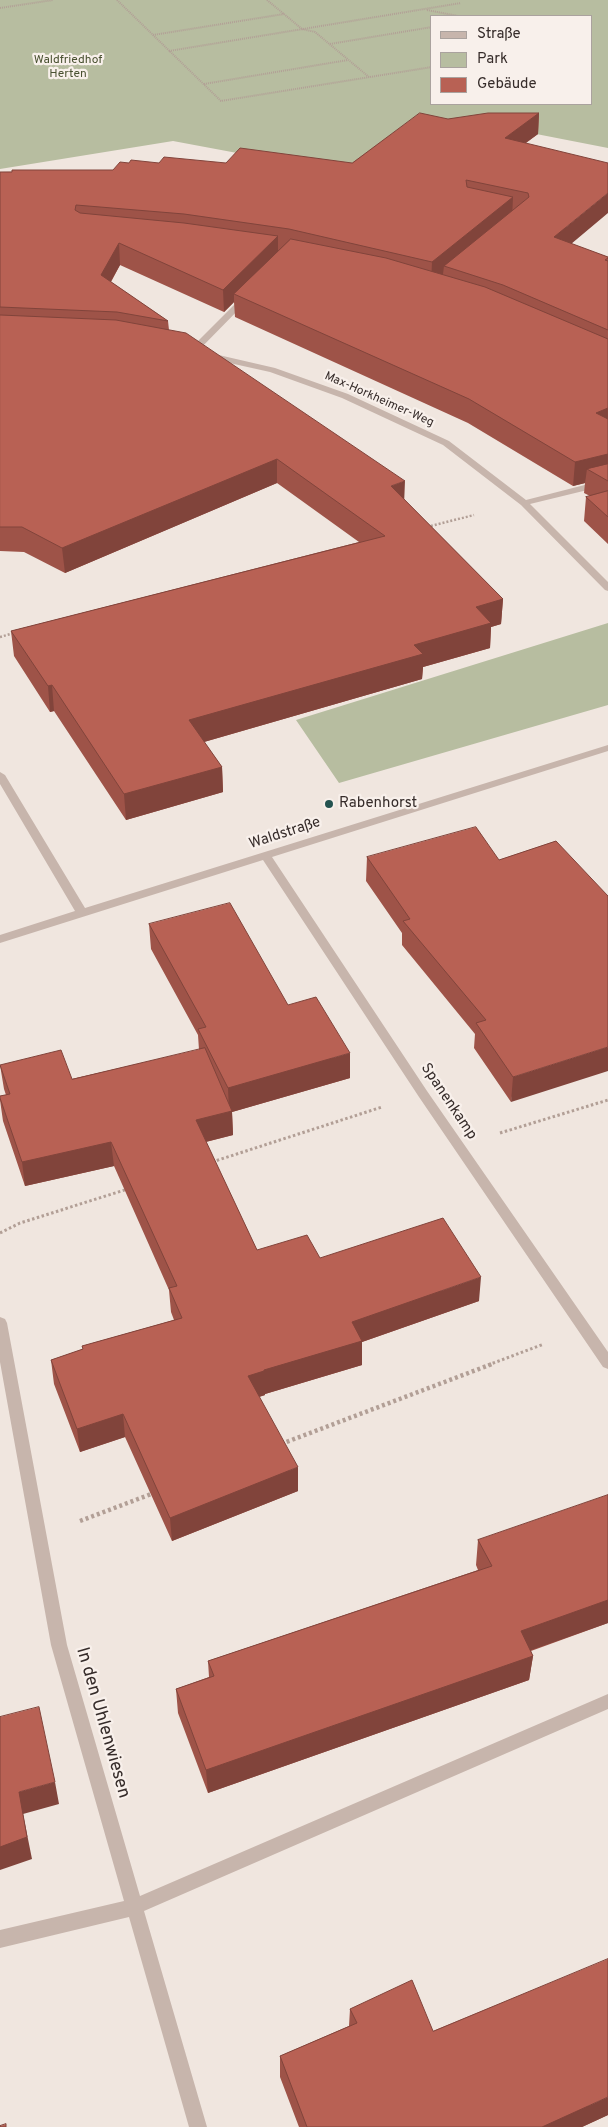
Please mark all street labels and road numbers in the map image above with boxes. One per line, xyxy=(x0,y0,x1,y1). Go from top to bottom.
street label: Max-Horkheimer-Weg xyxy=(322,369,436,431)
street label: Waldstraße xyxy=(247,814,323,854)
street label: Spanenkamp xyxy=(416,1060,480,1144)
street label: In den Uhlenwiesen xyxy=(70,1645,134,1801)

